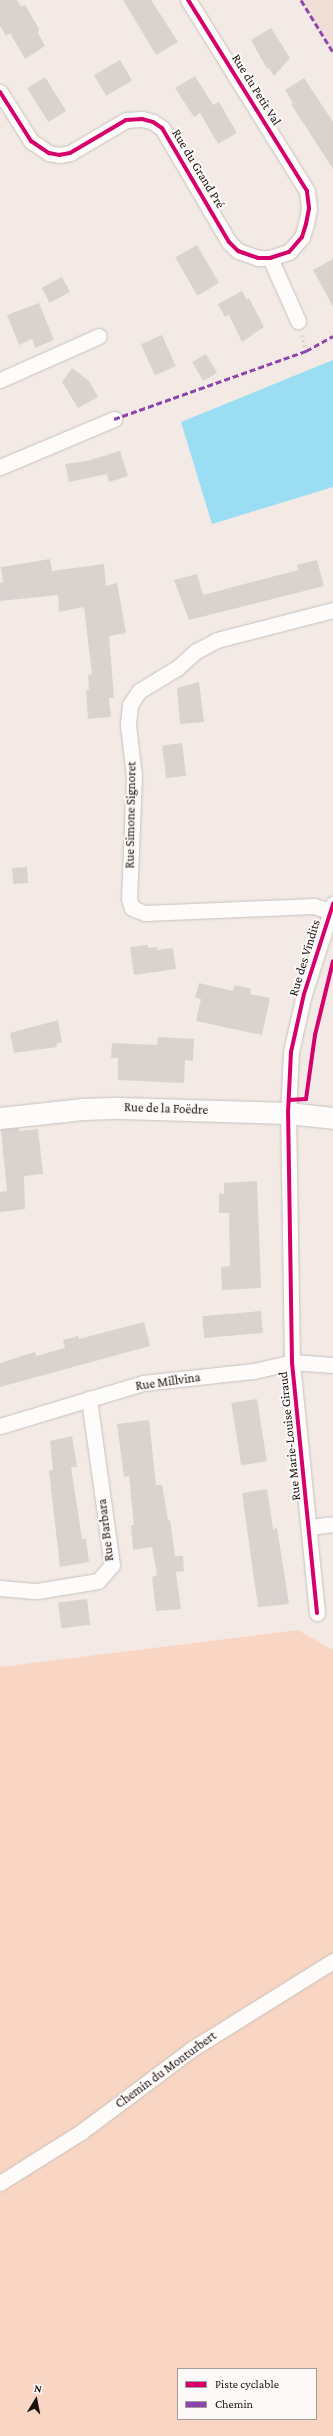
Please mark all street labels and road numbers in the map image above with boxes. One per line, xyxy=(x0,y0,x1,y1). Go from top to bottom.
street label: Rue du Petit Val xyxy=(228,52,284,128)
street label: Rue du Grand Pré xyxy=(168,127,228,211)
street label: Rue Simone Signoret xyxy=(122,761,140,869)
street label: Rue des Vindits xyxy=(286,918,324,998)
street label: Rue de la Foëdre xyxy=(124,1100,208,1118)
street label: Rue Millvina xyxy=(134,1370,202,1394)
street label: Rue Marie-Louise Giraud xyxy=(275,1371,305,1501)
street label: Rue Barbara xyxy=(94,1498,118,1562)
street label: Chemin du Monturbert xyxy=(112,2028,220,2112)

